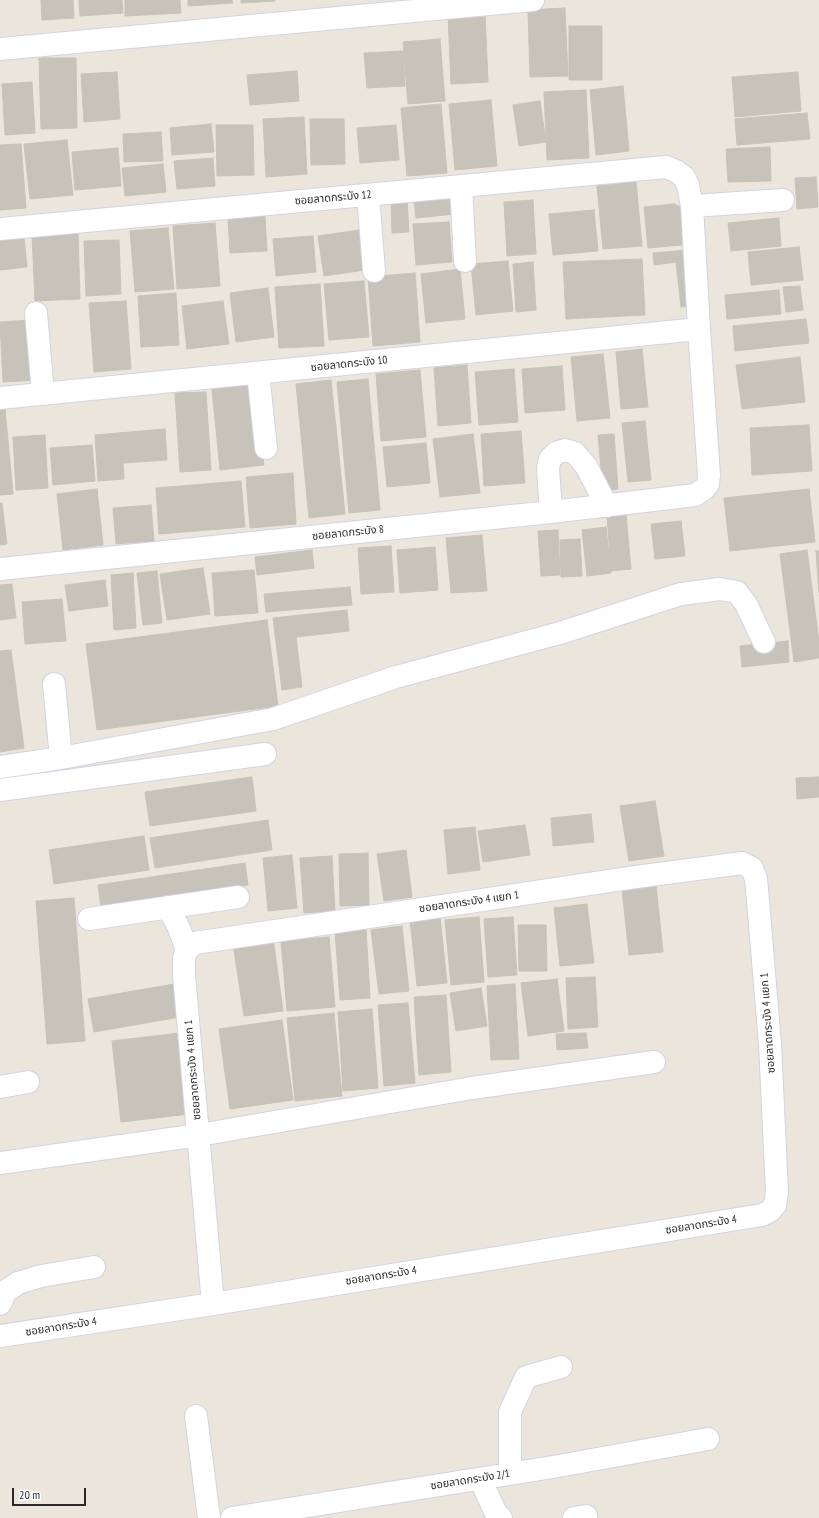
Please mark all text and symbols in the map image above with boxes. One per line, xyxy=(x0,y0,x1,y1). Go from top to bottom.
street label: ซอยลาดกระบัง 12 xyxy=(294,188,372,208)
street label: ซอยลาดกระบัง 10 xyxy=(310,353,388,375)
street label: ซอยลาดกระบัง 8 xyxy=(312,523,384,543)
street label: ซอยลาดกระบัง 4 แยก 1 xyxy=(418,888,520,916)
street label: ซอยลาดกระบัง 4 แยก 1 xyxy=(758,972,778,1074)
street label: ซอยลาดกระบัง 4 แยก 1 xyxy=(182,1019,204,1121)
street label: ซอยลาดกระบัง 4 xyxy=(664,1213,738,1237)
street label: ซอยลาดกระบัง 4 xyxy=(344,1264,418,1288)
street label: ซอยลาดกระบัง 4 xyxy=(24,1315,98,1339)
street label: ซอยลาดกระบัง 2/1 xyxy=(429,1467,511,1493)
scale bar xyxy=(14,1480,88,1506)
text: 20 m xyxy=(19,1487,40,1502)

